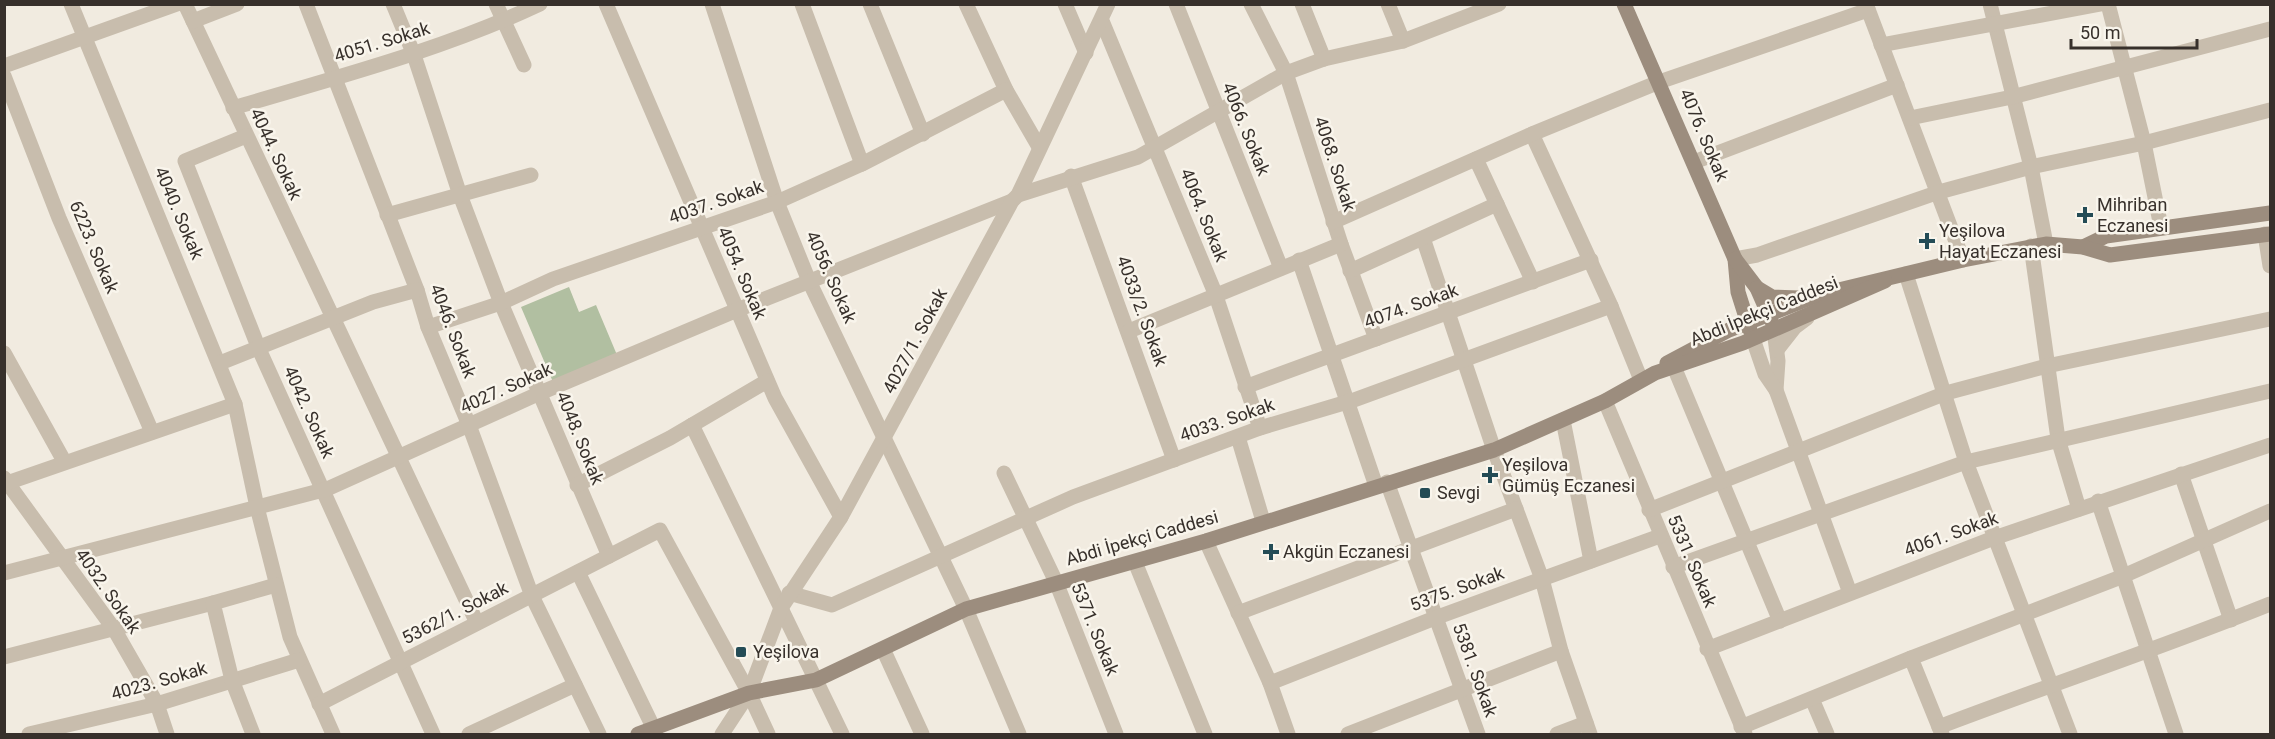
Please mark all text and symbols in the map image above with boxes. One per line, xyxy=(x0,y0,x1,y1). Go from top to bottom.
scale bar xyxy=(2071,12,2197,50)
street label: 4051. Sokak xyxy=(332,17,433,66)
text: 50 m xyxy=(2080,22,2120,43)
street label: 4066. Sokak xyxy=(1218,79,1275,179)
street label: 4076. Sokak xyxy=(1676,85,1734,185)
street label: 4044. Sokak xyxy=(246,105,307,204)
street label: 4068. Sokak xyxy=(1310,114,1361,215)
street label: 4040. Sokak xyxy=(151,163,209,263)
street label: 4064. Sokak xyxy=(1176,165,1233,265)
street label: 4037. Sokak xyxy=(666,175,767,228)
place label: Mihriban Eczanesi xyxy=(2097,194,2168,236)
street label: 6223. Sokak xyxy=(66,197,124,297)
marker: Mihriban Eczanesi xyxy=(2078,208,2092,222)
place label: Yeşilova Hayat Eczanesi xyxy=(1939,220,2061,262)
street label: 4054. Sokak xyxy=(714,223,772,323)
street label: 4056. Sokak xyxy=(802,227,861,327)
marker: Yeşilova Hayat Eczanesi xyxy=(1920,234,1934,248)
street label: 4033/2. Sokak xyxy=(1113,253,1173,370)
street label: Abdi İpekçi Caddesi xyxy=(1687,271,1841,350)
street label: 4074. Sokak xyxy=(1361,278,1462,332)
street label: 4046. Sokak xyxy=(426,281,481,381)
street label: 4027/1. Sokak xyxy=(878,284,952,397)
street label: 4027. Sokak xyxy=(456,358,556,417)
street label: 4042. Sokak xyxy=(280,362,339,462)
street label: 4048. Sokak xyxy=(552,388,609,488)
street label: 4033. Sokak xyxy=(1177,393,1278,446)
place label: Yeşilova Gümüş Eczanesi xyxy=(1502,454,1635,496)
marker: Yeşilova Gümüş Eczanesi xyxy=(1483,468,1497,482)
place label: Sevgi xyxy=(1437,482,1480,503)
marker: Sevgi xyxy=(1418,486,1432,500)
street label: Abdi İpekçi Caddesi xyxy=(1063,506,1221,569)
street label: 4061. Sokak xyxy=(1901,506,2002,560)
street label: 5331. Sokak xyxy=(1664,511,1722,611)
place label: Akgün Eczanesi xyxy=(1283,541,1409,562)
street label: 4032. Sokak xyxy=(72,544,146,638)
marker: Akgün Eczanesi xyxy=(1264,545,1278,559)
street label: 5375. Sokak xyxy=(1407,561,1508,615)
street label: 5362/1. Sokak xyxy=(398,576,512,648)
street label: 5371. Sokak xyxy=(1067,579,1124,679)
street label: 5381. Sokak xyxy=(1449,620,1503,721)
place label: Yeşilova xyxy=(753,641,819,662)
marker: Yeşilova xyxy=(734,645,748,659)
street label: 4023. Sokak xyxy=(109,657,210,704)

